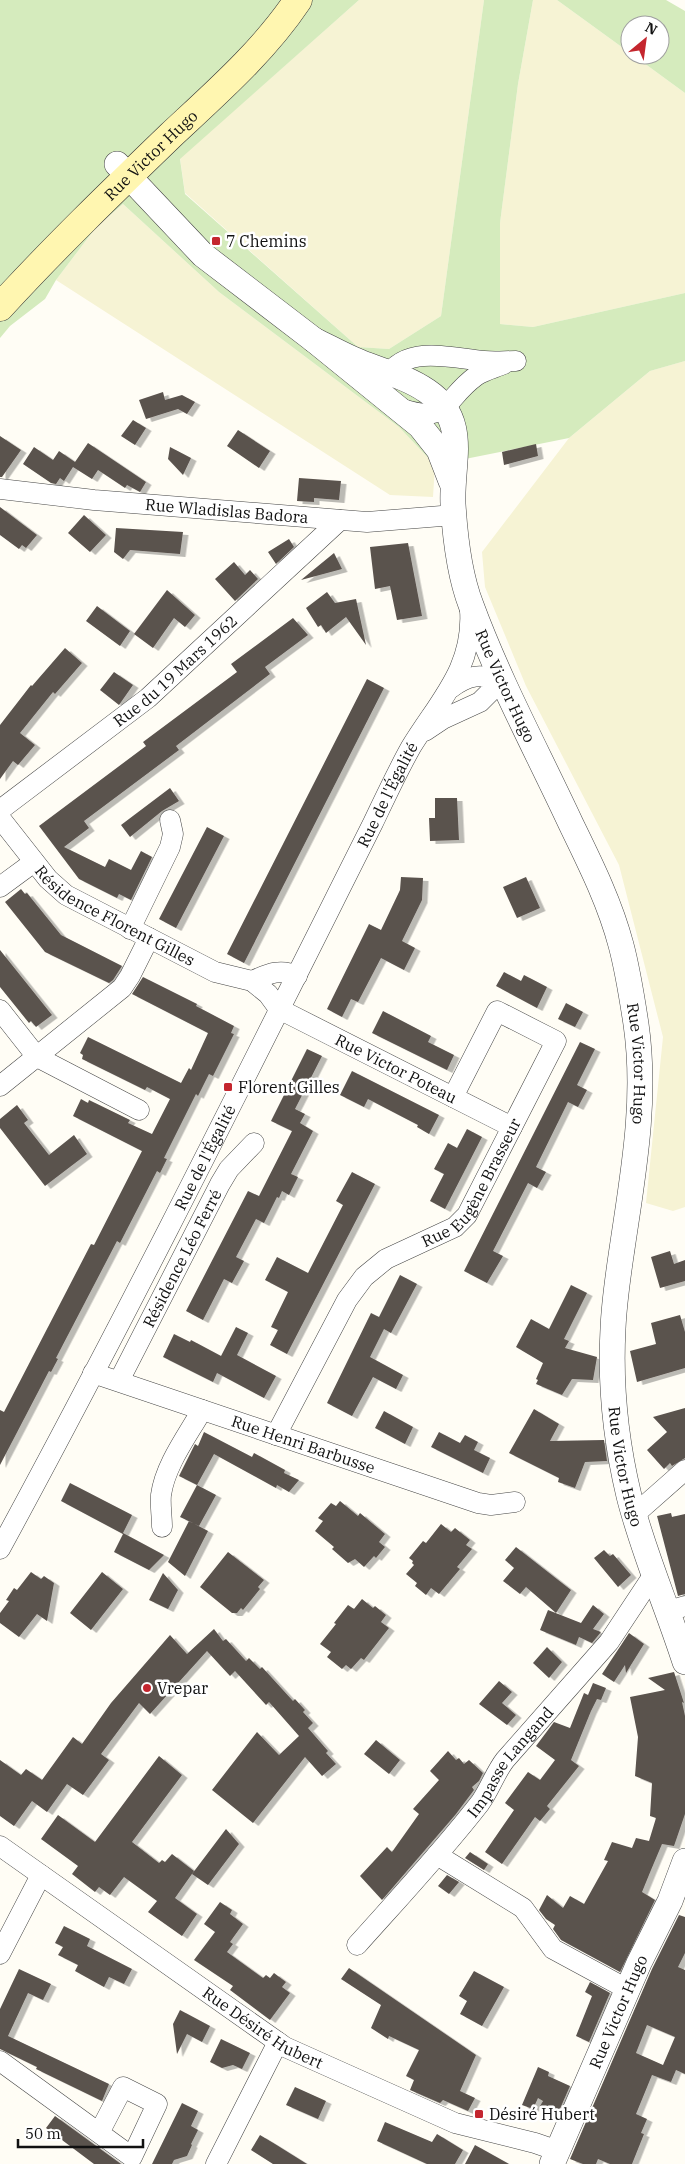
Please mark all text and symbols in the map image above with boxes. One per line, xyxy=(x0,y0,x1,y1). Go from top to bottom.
north arrow xyxy=(620,15,670,65)
text: N xyxy=(642,18,661,39)
street label: Rue Victor Hugo xyxy=(100,106,202,205)
place label: 7 Chemins xyxy=(226,231,307,251)
marker: 7 Chemins xyxy=(210,235,222,247)
street label: Rue Wladislas Badora xyxy=(145,494,310,527)
street label: Rue du 19 Mars 1962 xyxy=(109,611,241,731)
street label: Rue Victor Hugo xyxy=(471,626,540,746)
street label: Rue de l'Égalité xyxy=(352,738,422,851)
street label: Résidence Florent Gilles xyxy=(31,861,198,970)
street label: Rue Victor Hugo xyxy=(623,1001,650,1125)
street label: Rue Victor Poteau xyxy=(332,1029,460,1107)
place label: Florent Gilles xyxy=(238,1077,340,1097)
marker: Florent Gilles xyxy=(222,1081,234,1093)
street label: Rue de l'Égalité xyxy=(170,1101,240,1213)
street label: Rue Eugène Brasseur xyxy=(418,1115,525,1251)
street label: Résidence Léo Ferré xyxy=(138,1186,226,1331)
street label: Rue Victor Hugo xyxy=(604,1406,647,1529)
street label: Rue Henri Barbusse xyxy=(229,1411,378,1478)
place label: Vrepar xyxy=(157,1678,208,1698)
marker: Vrepar xyxy=(141,1682,153,1694)
street label: Impasse Langand xyxy=(463,1702,558,1821)
street label: Rue Victor Hugo xyxy=(585,1951,652,2072)
street label: Rue Désiré Hubert xyxy=(199,1982,326,2073)
place label: Désiré Hubert xyxy=(489,2104,595,2124)
marker: Désiré Hubert xyxy=(473,2108,485,2120)
scale bar xyxy=(18,2116,142,2148)
text: 50 m xyxy=(25,2124,61,2143)

